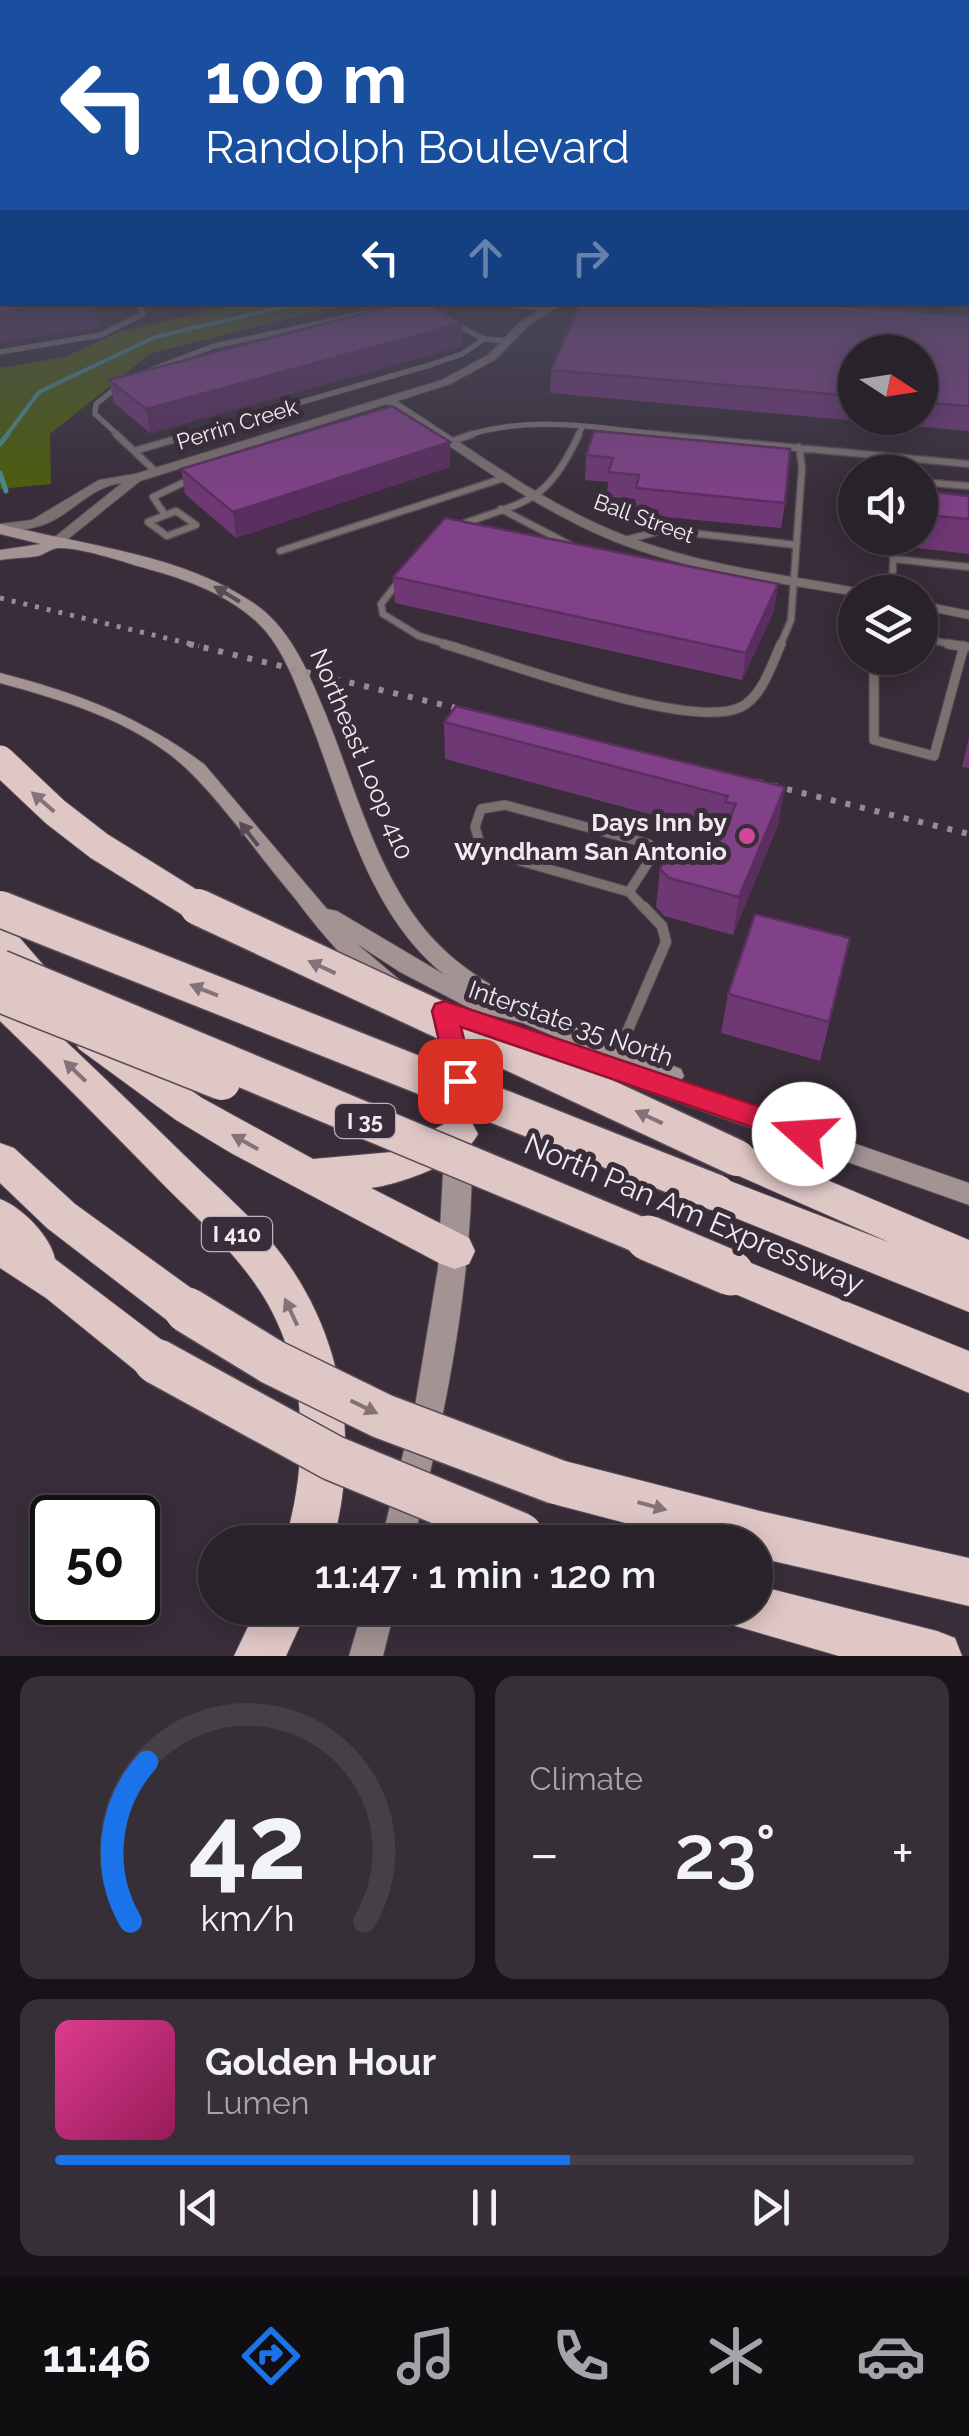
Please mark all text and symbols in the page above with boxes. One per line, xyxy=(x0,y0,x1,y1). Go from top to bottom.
text: 100 m xyxy=(205,37,408,119)
icon: left xyxy=(40,40,170,170)
text: Randolph Boulevard xyxy=(205,121,630,174)
icon: left xyxy=(353,230,408,285)
icon: ahead xyxy=(458,230,513,285)
icon: right xyxy=(563,230,618,285)
north arrow xyxy=(838,335,938,435)
map controls xyxy=(838,335,938,675)
street label: Perrin Creek xyxy=(173,393,301,455)
button: sound xyxy=(838,455,938,555)
street label: Ball Street xyxy=(590,488,698,548)
button: layers xyxy=(838,575,938,675)
one-way arrow xyxy=(213,586,241,603)
street label: Northeast Loop 410 xyxy=(304,644,420,864)
one-way arrow xyxy=(31,791,56,813)
place label: Days Inn by Wyndham San Antonio xyxy=(454,807,727,866)
one-way arrow xyxy=(239,821,260,847)
marker: Days Inn by Wyndham San Antonio xyxy=(736,825,758,847)
one-way arrow xyxy=(307,958,336,975)
street label: Interstate 35 North xyxy=(465,974,677,1072)
one-way arrow xyxy=(188,981,218,997)
pin xyxy=(418,1039,503,1124)
icon: arrive xyxy=(433,1054,488,1109)
one-way arrow xyxy=(63,1060,87,1083)
position arrow xyxy=(752,1082,856,1186)
road number: I 35 xyxy=(335,1104,395,1138)
one-way arrow xyxy=(634,1109,664,1125)
street label: North Pan Am Expressway xyxy=(519,1126,869,1301)
one-way arrow xyxy=(230,1133,259,1150)
road number: I 410 xyxy=(202,1217,272,1251)
one-way arrow xyxy=(283,1297,300,1326)
one-way arrow xyxy=(350,1398,379,1415)
speed limit sign: 50 xyxy=(30,1495,160,1625)
one-way arrow xyxy=(637,1499,668,1515)
text: 11:47 · 1 min · 120 m xyxy=(315,1552,656,1597)
text: Climate xyxy=(530,1760,643,1797)
text: 42 xyxy=(188,1781,306,1903)
text: 23° xyxy=(674,1808,776,1897)
text: − xyxy=(530,1821,559,1886)
text: + xyxy=(891,1821,914,1886)
text: km/h xyxy=(200,1897,294,1939)
text: Golden Hour xyxy=(205,2039,436,2084)
text: Lumen xyxy=(205,2084,309,2121)
icon: previous xyxy=(171,2180,226,2235)
icon: pause xyxy=(457,2180,512,2235)
icon: next xyxy=(743,2180,798,2235)
icon: directions xyxy=(236,2321,306,2391)
icon: music xyxy=(391,2321,461,2391)
icon: phone xyxy=(546,2321,616,2391)
icon: climate xyxy=(701,2321,771,2391)
icon: car xyxy=(856,2321,926,2391)
text: 11:46 xyxy=(43,2330,151,2383)

